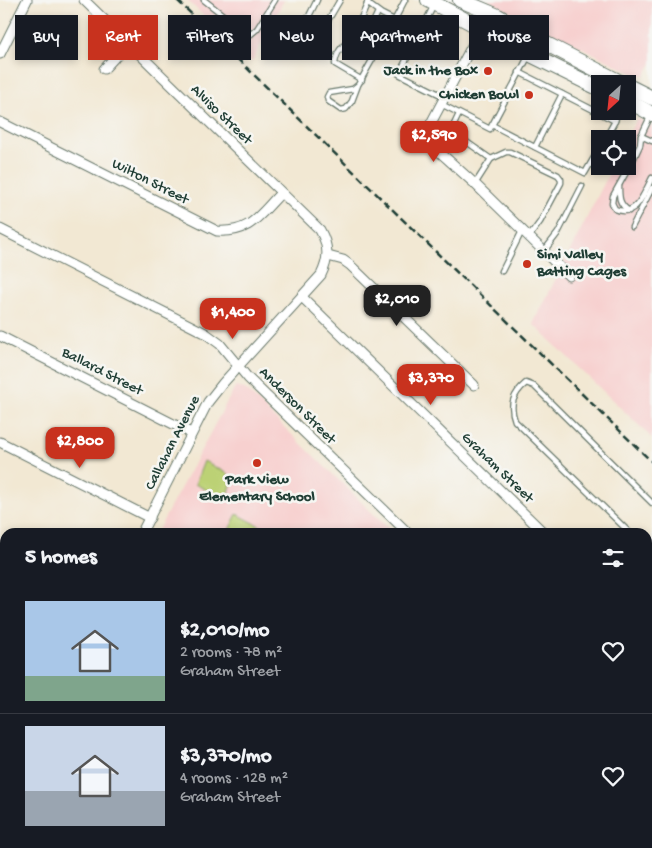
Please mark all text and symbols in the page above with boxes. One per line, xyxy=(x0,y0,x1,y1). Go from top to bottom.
chip: Buy xyxy=(15,15,78,60)
chip: Rent xyxy=(88,15,158,60)
chip: Filters xyxy=(168,15,251,60)
chip: New xyxy=(261,15,332,60)
chip: Apartment xyxy=(342,15,459,60)
chip: House xyxy=(469,15,549,60)
place label: Jack in the Box xyxy=(383,62,478,80)
marker: Jack in the Box xyxy=(482,65,494,77)
north arrow xyxy=(591,75,636,120)
map controls xyxy=(591,75,636,175)
street label: Alviso Street xyxy=(186,81,257,150)
place label: Chicken Bowl xyxy=(438,86,520,104)
marker: Chicken Bowl xyxy=(523,89,535,101)
pin: $2,590 xyxy=(393,120,475,163)
text: $2,590 xyxy=(411,127,457,146)
button: locate xyxy=(591,130,636,175)
street label: Wilton Street xyxy=(109,155,193,210)
place label: Simi Valley Batting Cages xyxy=(536,246,627,281)
marker: Simi Valley Batting Cages xyxy=(521,258,533,270)
pin: $2,010 xyxy=(356,284,438,327)
text: $2,010 xyxy=(375,291,419,310)
pin: $1,400 xyxy=(192,298,274,340)
text: $1,400 xyxy=(211,304,255,323)
street label: Ballard Street xyxy=(58,343,147,401)
street label: Anderson Street xyxy=(255,364,341,450)
pin: $3,370 xyxy=(390,364,472,406)
text: $3,370 xyxy=(408,370,454,389)
street label: Callahan Avenue xyxy=(141,393,205,493)
pin: $2,800 xyxy=(39,426,121,469)
street label: Graham Street xyxy=(457,429,538,508)
text: $2,800 xyxy=(57,433,104,452)
marker: Park View Elementary School xyxy=(251,457,263,469)
place label: Park View Elementary School xyxy=(199,471,315,506)
icon: filters xyxy=(599,544,627,572)
text: 5 homes xyxy=(25,546,97,571)
text: $2,010/mo xyxy=(180,619,270,644)
icon: home xyxy=(65,621,125,681)
icon: heart xyxy=(599,637,627,665)
text: 2 rooms · 78 m² xyxy=(180,644,282,663)
text: Graham Street xyxy=(180,663,280,682)
text: $3,370/mo xyxy=(180,745,272,770)
icon: home xyxy=(65,746,125,806)
icon: heart xyxy=(599,762,627,790)
text: 4 rooms · 128 m² xyxy=(180,770,288,789)
text: Graham Street xyxy=(180,789,280,808)

